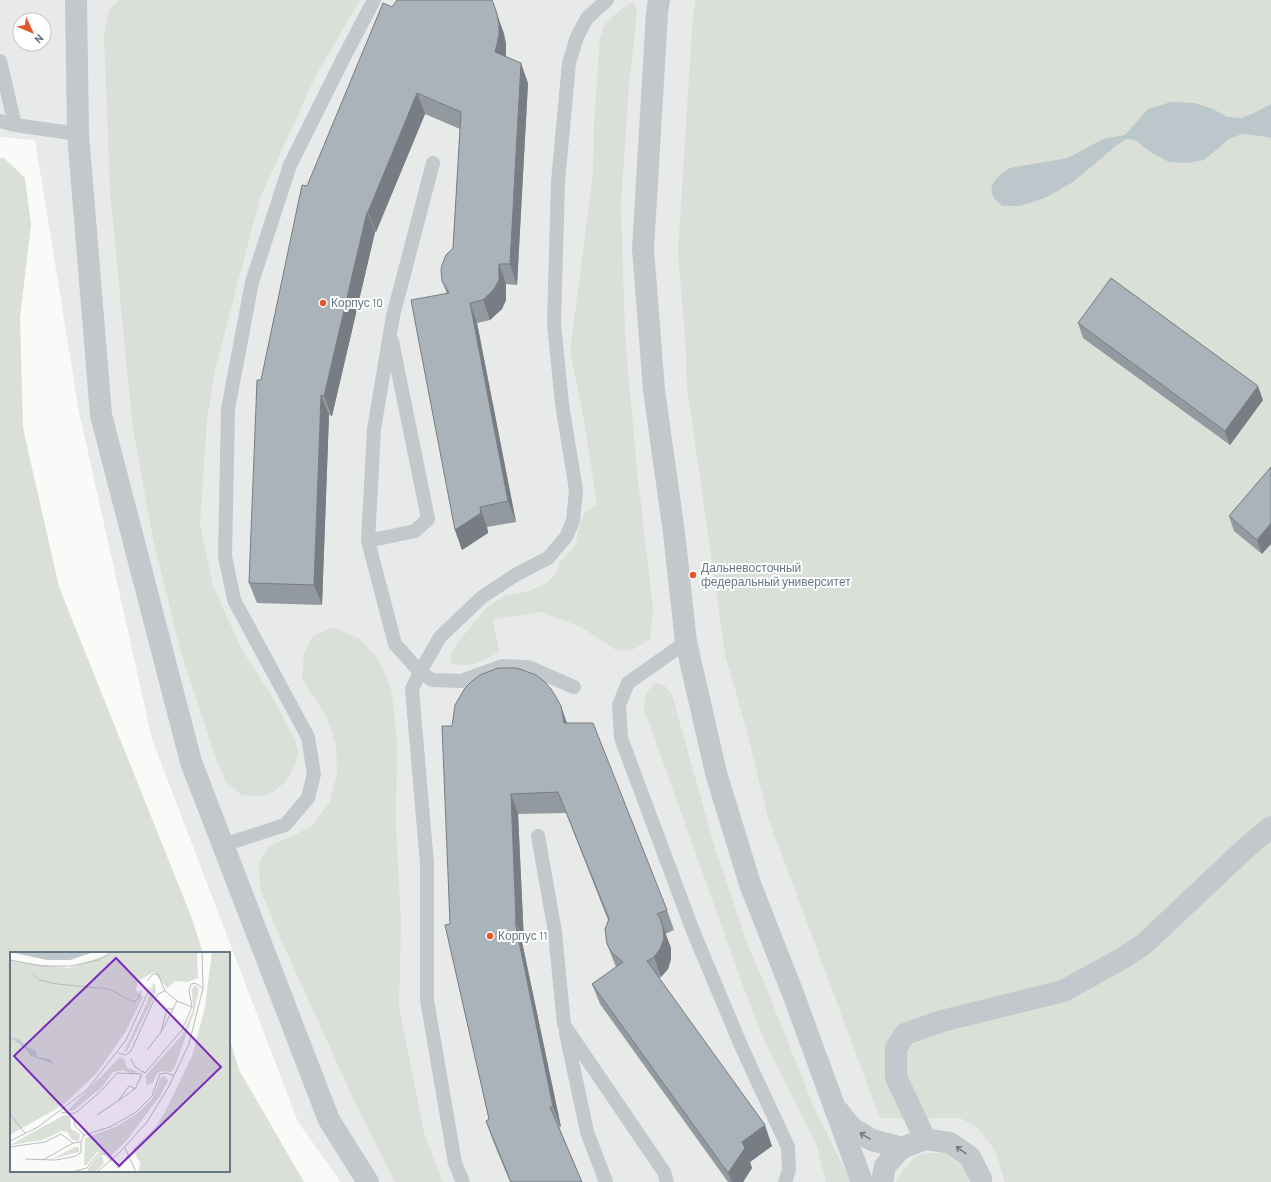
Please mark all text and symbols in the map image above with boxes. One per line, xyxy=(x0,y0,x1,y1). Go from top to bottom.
north arrow xyxy=(12,12,52,52)
text: N xyxy=(32,32,47,46)
place label: Корпус 10 xyxy=(331,295,383,310)
marker: Корпус 10 xyxy=(318,298,328,308)
place label: Дальневосточный федеральный университет xyxy=(701,560,851,589)
marker: Дальневосточный федеральный университет xyxy=(688,570,698,580)
place label: Корпус 11 xyxy=(498,928,548,943)
marker: Корпус 11 xyxy=(485,931,495,941)
inset map xyxy=(10,952,230,1172)
one-way arrow xyxy=(860,1132,871,1140)
one-way arrow xyxy=(955,1146,966,1154)

